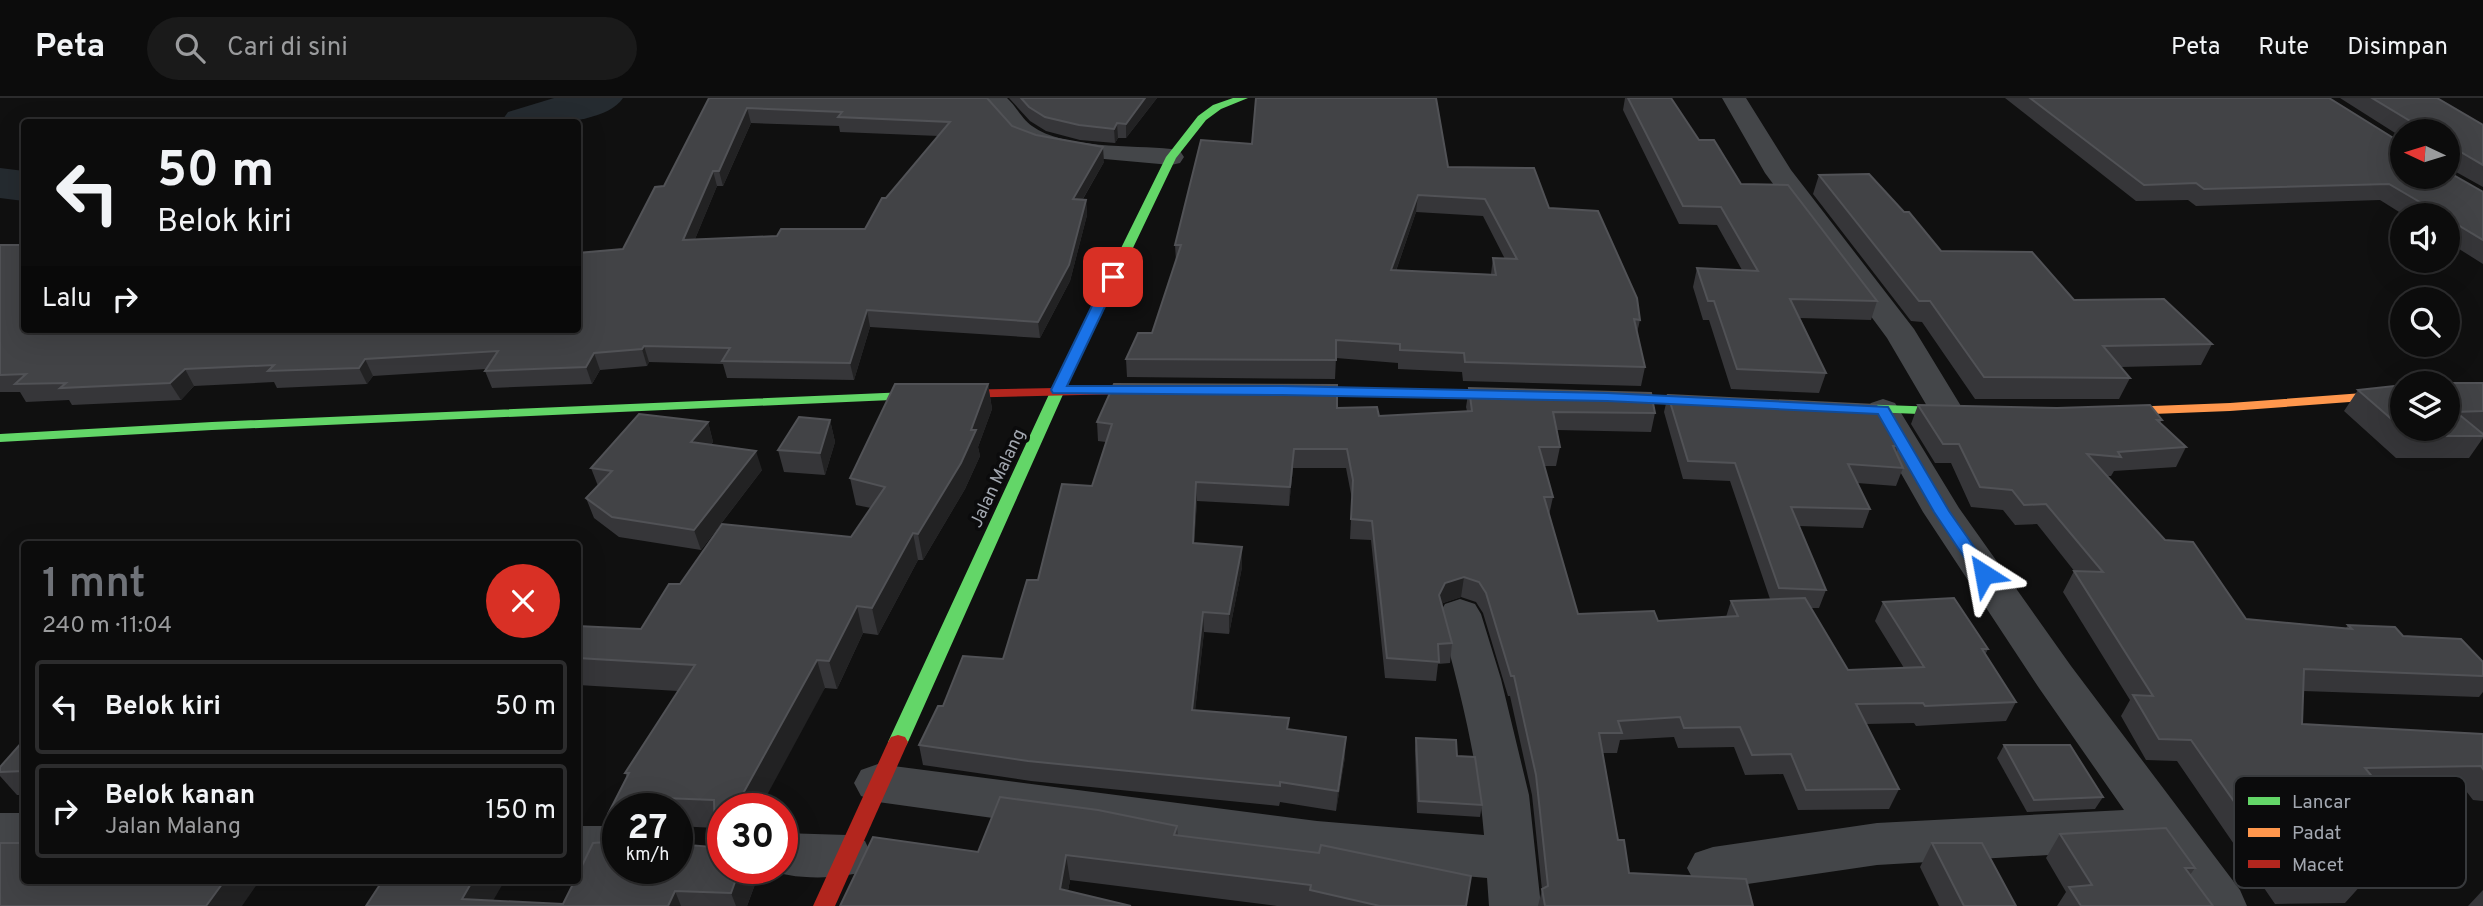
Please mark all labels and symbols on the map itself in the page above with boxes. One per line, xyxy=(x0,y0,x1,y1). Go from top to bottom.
north arrow xyxy=(2390,119,2460,189)
pin xyxy=(1083,247,1143,307)
street label: Jalan Malang xyxy=(965,426,1031,532)
position arrow xyxy=(1947,537,2021,611)
legend xyxy=(2234,776,2466,888)
text: Lancar xyxy=(2292,791,2351,815)
speed limit sign: 30 xyxy=(707,793,798,884)
text: Padat xyxy=(2292,822,2341,846)
text: Macet xyxy=(2292,854,2344,878)

